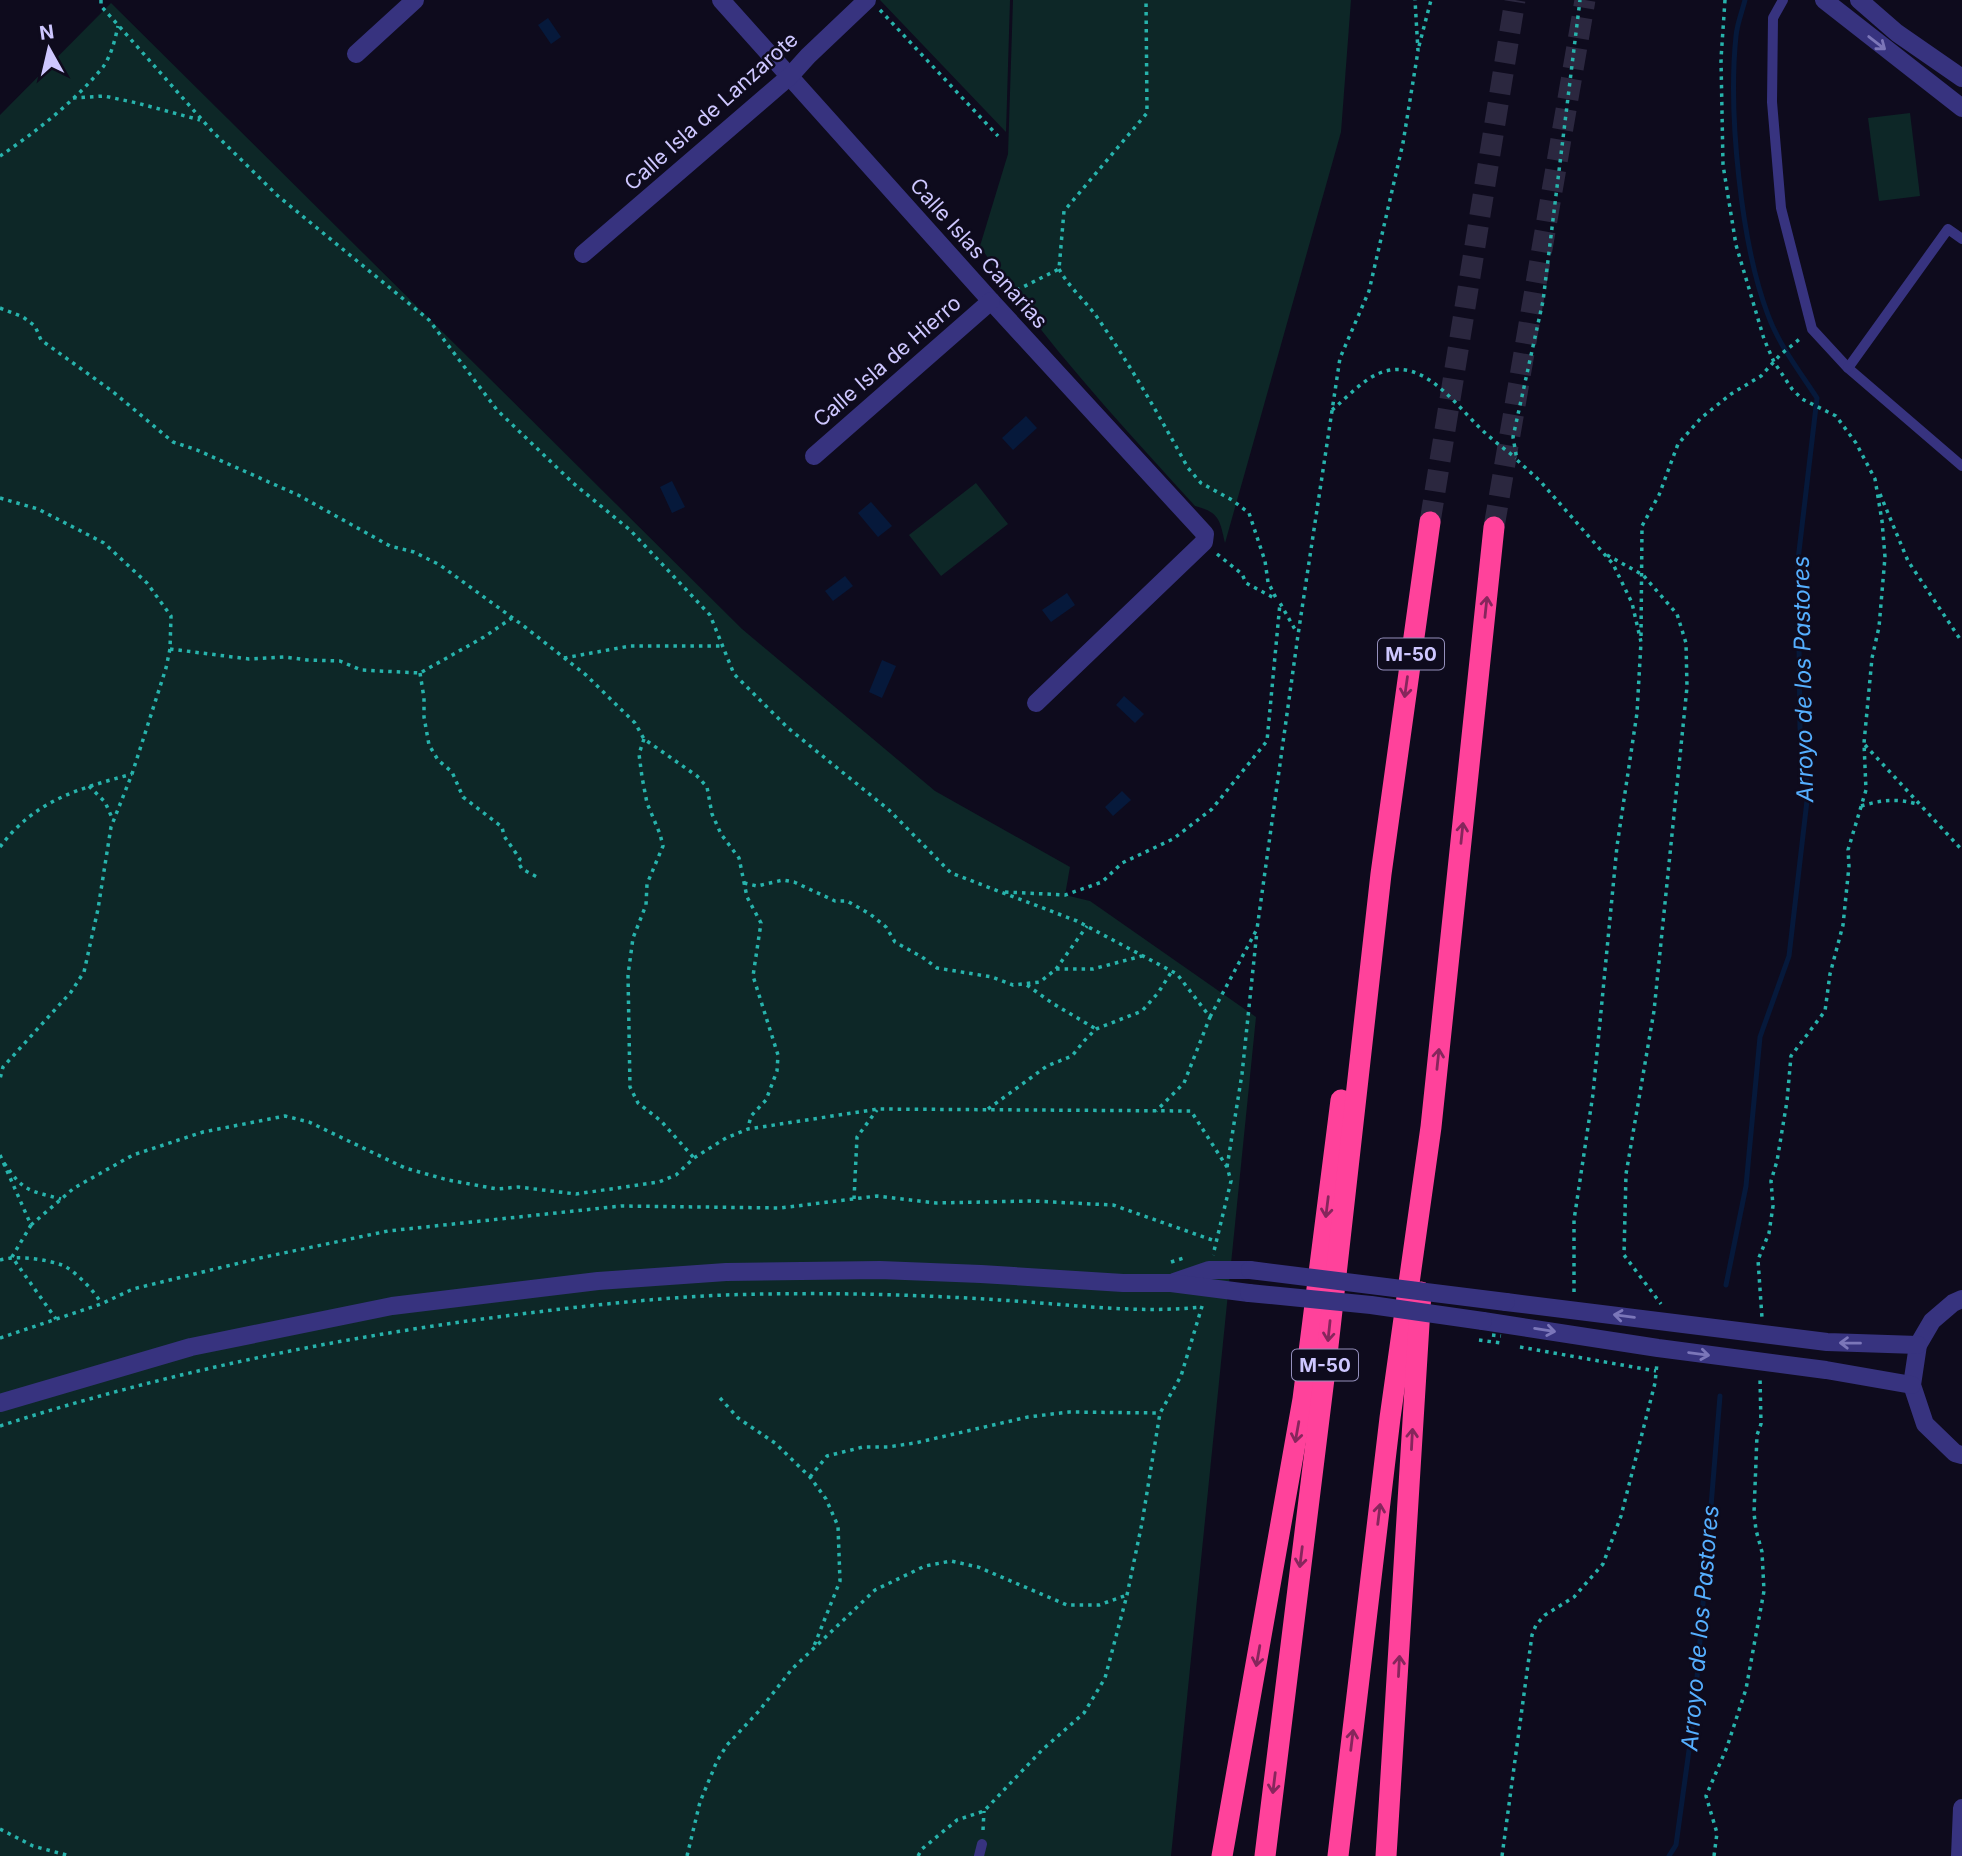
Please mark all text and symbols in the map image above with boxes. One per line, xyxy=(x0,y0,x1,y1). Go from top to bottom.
north arrow xyxy=(14,14,84,84)
text: N xyxy=(38,20,55,45)
street label: Calle Isla de Lanzarote xyxy=(619,27,803,195)
one-way arrow xyxy=(1868,35,1886,51)
street label: Calle Islas Canarias xyxy=(905,173,1053,333)
street label: Calle Isla de Hierro xyxy=(808,290,966,432)
water label: Arroyo de los Pastores xyxy=(1787,555,1819,804)
one-way arrow xyxy=(1479,596,1492,619)
road number: M-50 xyxy=(1378,638,1444,670)
one-way arrow xyxy=(1399,675,1412,698)
one-way arrow xyxy=(1456,822,1469,845)
one-way arrow xyxy=(1432,1049,1445,1071)
one-way arrow xyxy=(1320,1195,1333,1218)
one-way arrow xyxy=(1613,1310,1636,1323)
one-way arrow xyxy=(1323,1319,1336,1342)
one-way arrow xyxy=(1533,1324,1556,1337)
one-way arrow xyxy=(1839,1336,1862,1350)
one-way arrow xyxy=(1687,1347,1710,1360)
road number: M-50 xyxy=(1292,1350,1358,1380)
one-way arrow xyxy=(1290,1420,1303,1443)
one-way arrow xyxy=(1406,1427,1419,1450)
one-way arrow xyxy=(1372,1503,1385,1526)
water label: Arroyo de los Pastores xyxy=(1675,1504,1725,1753)
one-way arrow xyxy=(1295,1545,1308,1568)
one-way arrow xyxy=(1250,1645,1264,1667)
one-way arrow xyxy=(1392,1654,1405,1677)
one-way arrow xyxy=(1345,1729,1358,1751)
one-way arrow xyxy=(1268,1771,1281,1794)

